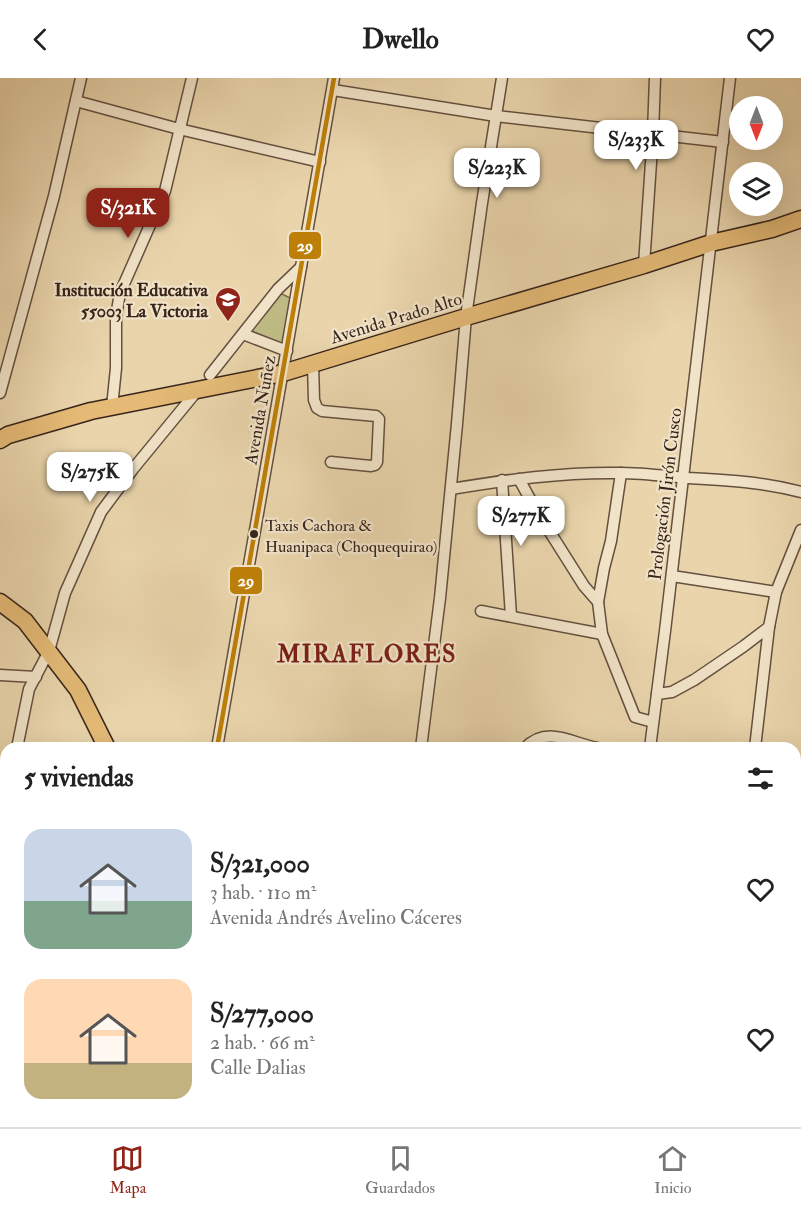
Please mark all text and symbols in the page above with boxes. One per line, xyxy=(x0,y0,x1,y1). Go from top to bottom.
icon: back xyxy=(24,23,57,56)
text: Dwello xyxy=(362,23,439,56)
icon: heart xyxy=(744,23,777,56)
north arrow xyxy=(729,96,783,150)
map controls xyxy=(729,96,783,216)
pin: S/233K xyxy=(587,120,685,171)
text: S/233K xyxy=(608,127,664,152)
pin: S/223K xyxy=(448,148,546,199)
text: S/223K xyxy=(468,155,526,180)
button: layers xyxy=(729,162,783,216)
pin: S/321K xyxy=(79,188,177,239)
text: S/321K xyxy=(100,195,156,220)
line badge: 29 xyxy=(288,231,322,260)
text: 29 xyxy=(297,236,313,256)
place label: Institución Educativa 55003 La Victoria xyxy=(54,279,209,323)
school or university icon: Institución Educativa 55003 La Victoria xyxy=(213,285,243,323)
street label: Avenida Prado Alto xyxy=(327,287,465,350)
street label: Avenida Nuñez xyxy=(239,353,281,468)
street label: Prologación Jirón Cusco xyxy=(644,406,688,582)
pin: S/275K xyxy=(41,452,139,503)
text: S/275K xyxy=(61,459,119,484)
pin: S/277K xyxy=(472,496,570,547)
text: S/277K xyxy=(492,503,550,528)
place label: Taxis Cachora & Huanipaca (Choquequirao) xyxy=(265,516,437,558)
marker: Taxis Cachora & Huanipaca (Choquequirao) xyxy=(248,528,260,540)
line badge: 29 xyxy=(229,566,263,595)
text: 29 xyxy=(238,571,254,591)
district label: MIRAFLORES xyxy=(276,639,457,670)
text: 5 viviendas xyxy=(24,762,134,794)
icon: filters xyxy=(744,762,777,795)
text: S/321,000 xyxy=(210,848,310,880)
icon: home xyxy=(72,853,144,925)
icon: heart xyxy=(744,873,777,906)
text: 3 hab. · 110 m² xyxy=(210,880,316,905)
text: Avenida Andrés Avelino Cáceres xyxy=(210,905,462,930)
text: S/277,000 xyxy=(210,998,314,1030)
icon: home xyxy=(72,1003,144,1075)
icon: heart xyxy=(744,1023,777,1056)
text: 2 hab. · 66 m² xyxy=(210,1030,315,1055)
text: Calle Dalias xyxy=(210,1055,306,1080)
tab: Mapa xyxy=(110,1142,146,1198)
tab: Guardados xyxy=(365,1142,435,1198)
tab: Inicio xyxy=(654,1142,691,1198)

